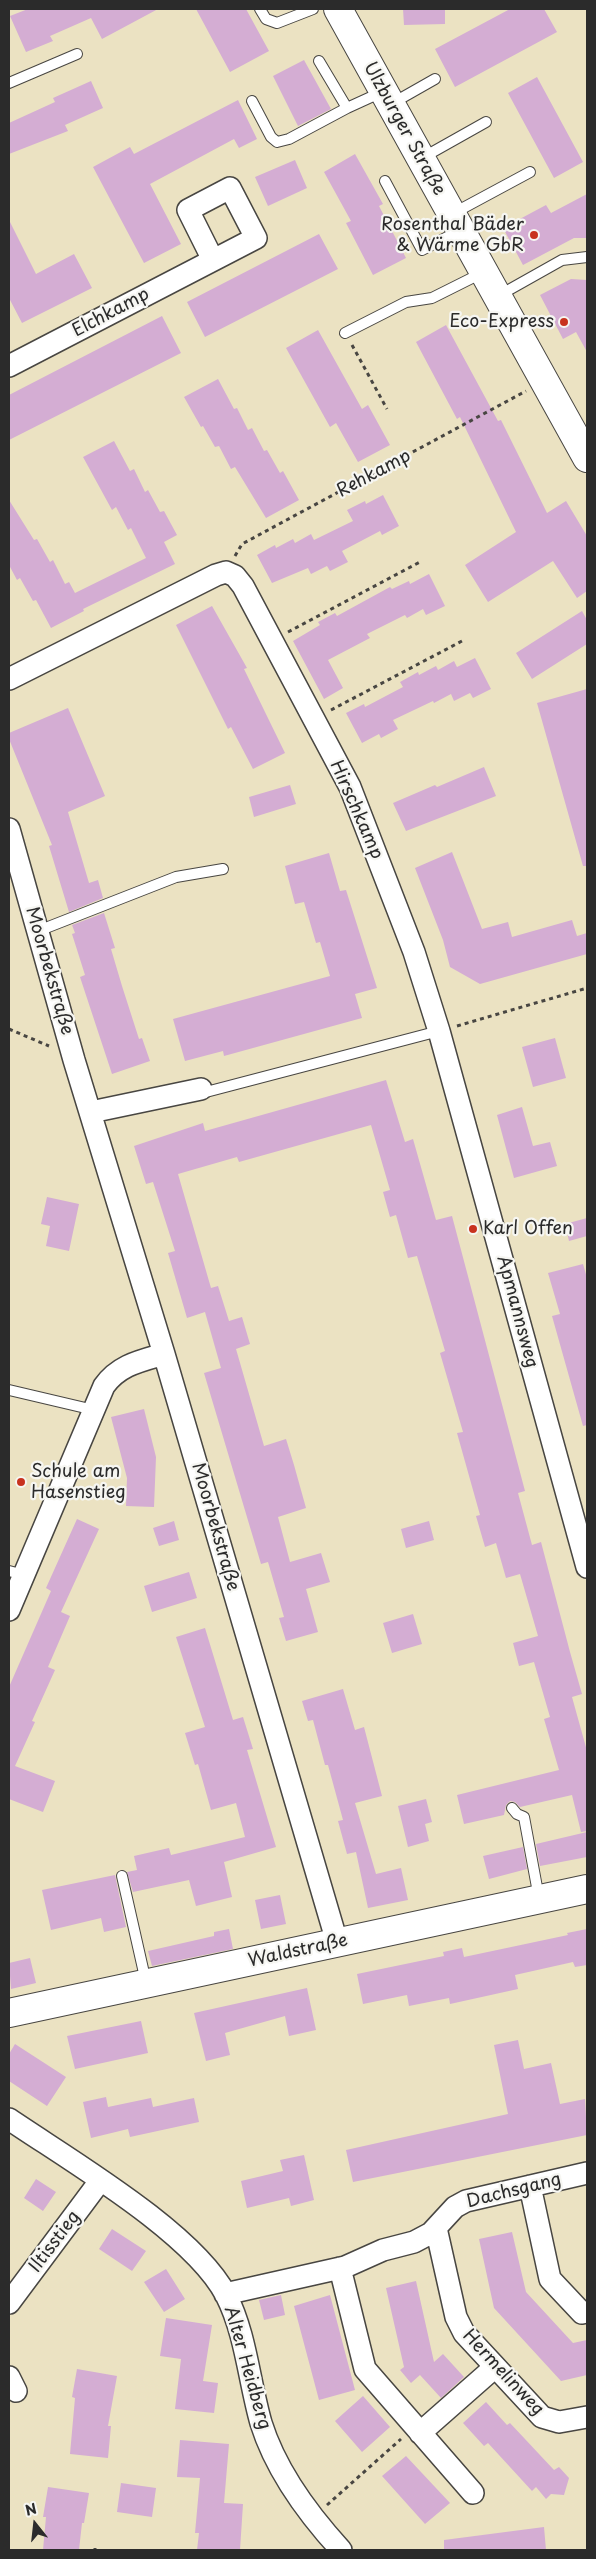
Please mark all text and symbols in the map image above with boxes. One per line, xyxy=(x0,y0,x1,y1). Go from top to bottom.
street label: Ulzburger Straße xyxy=(358,58,450,200)
place label: Rosenthal Bäder & Wärme GbR xyxy=(381,214,524,256)
marker: Rosenthal Bäder & Wärme GbR xyxy=(528,229,540,241)
street label: Elchkamp xyxy=(69,284,153,342)
place label: Eco-Express xyxy=(449,311,554,333)
marker: Eco-Express xyxy=(558,316,570,328)
street label: Rehkamp xyxy=(333,445,415,503)
street label: Hirschkamp xyxy=(325,757,387,863)
street label: Moorbekstraße xyxy=(20,904,78,1038)
place label: Karl Offen xyxy=(483,1218,573,1240)
marker: Karl Offen xyxy=(467,1223,479,1235)
street label: Apmannsweg xyxy=(492,1253,542,1371)
street label: Moorbekstraße xyxy=(186,1460,244,1594)
place label: Schule am Hasenstieg xyxy=(31,1461,126,1504)
marker: Schule am Hasenstieg xyxy=(15,1476,27,1488)
street label: Waldstraße xyxy=(246,1930,350,1972)
street label: Dachsgang xyxy=(465,2169,563,2213)
street label: Iltisstieg xyxy=(25,2207,85,2277)
street label: Alter Heidberg xyxy=(219,2304,275,2432)
street label: Hermelinweg xyxy=(458,2325,548,2421)
text: N xyxy=(23,2497,39,2521)
north arrow xyxy=(10,2499,60,2549)

